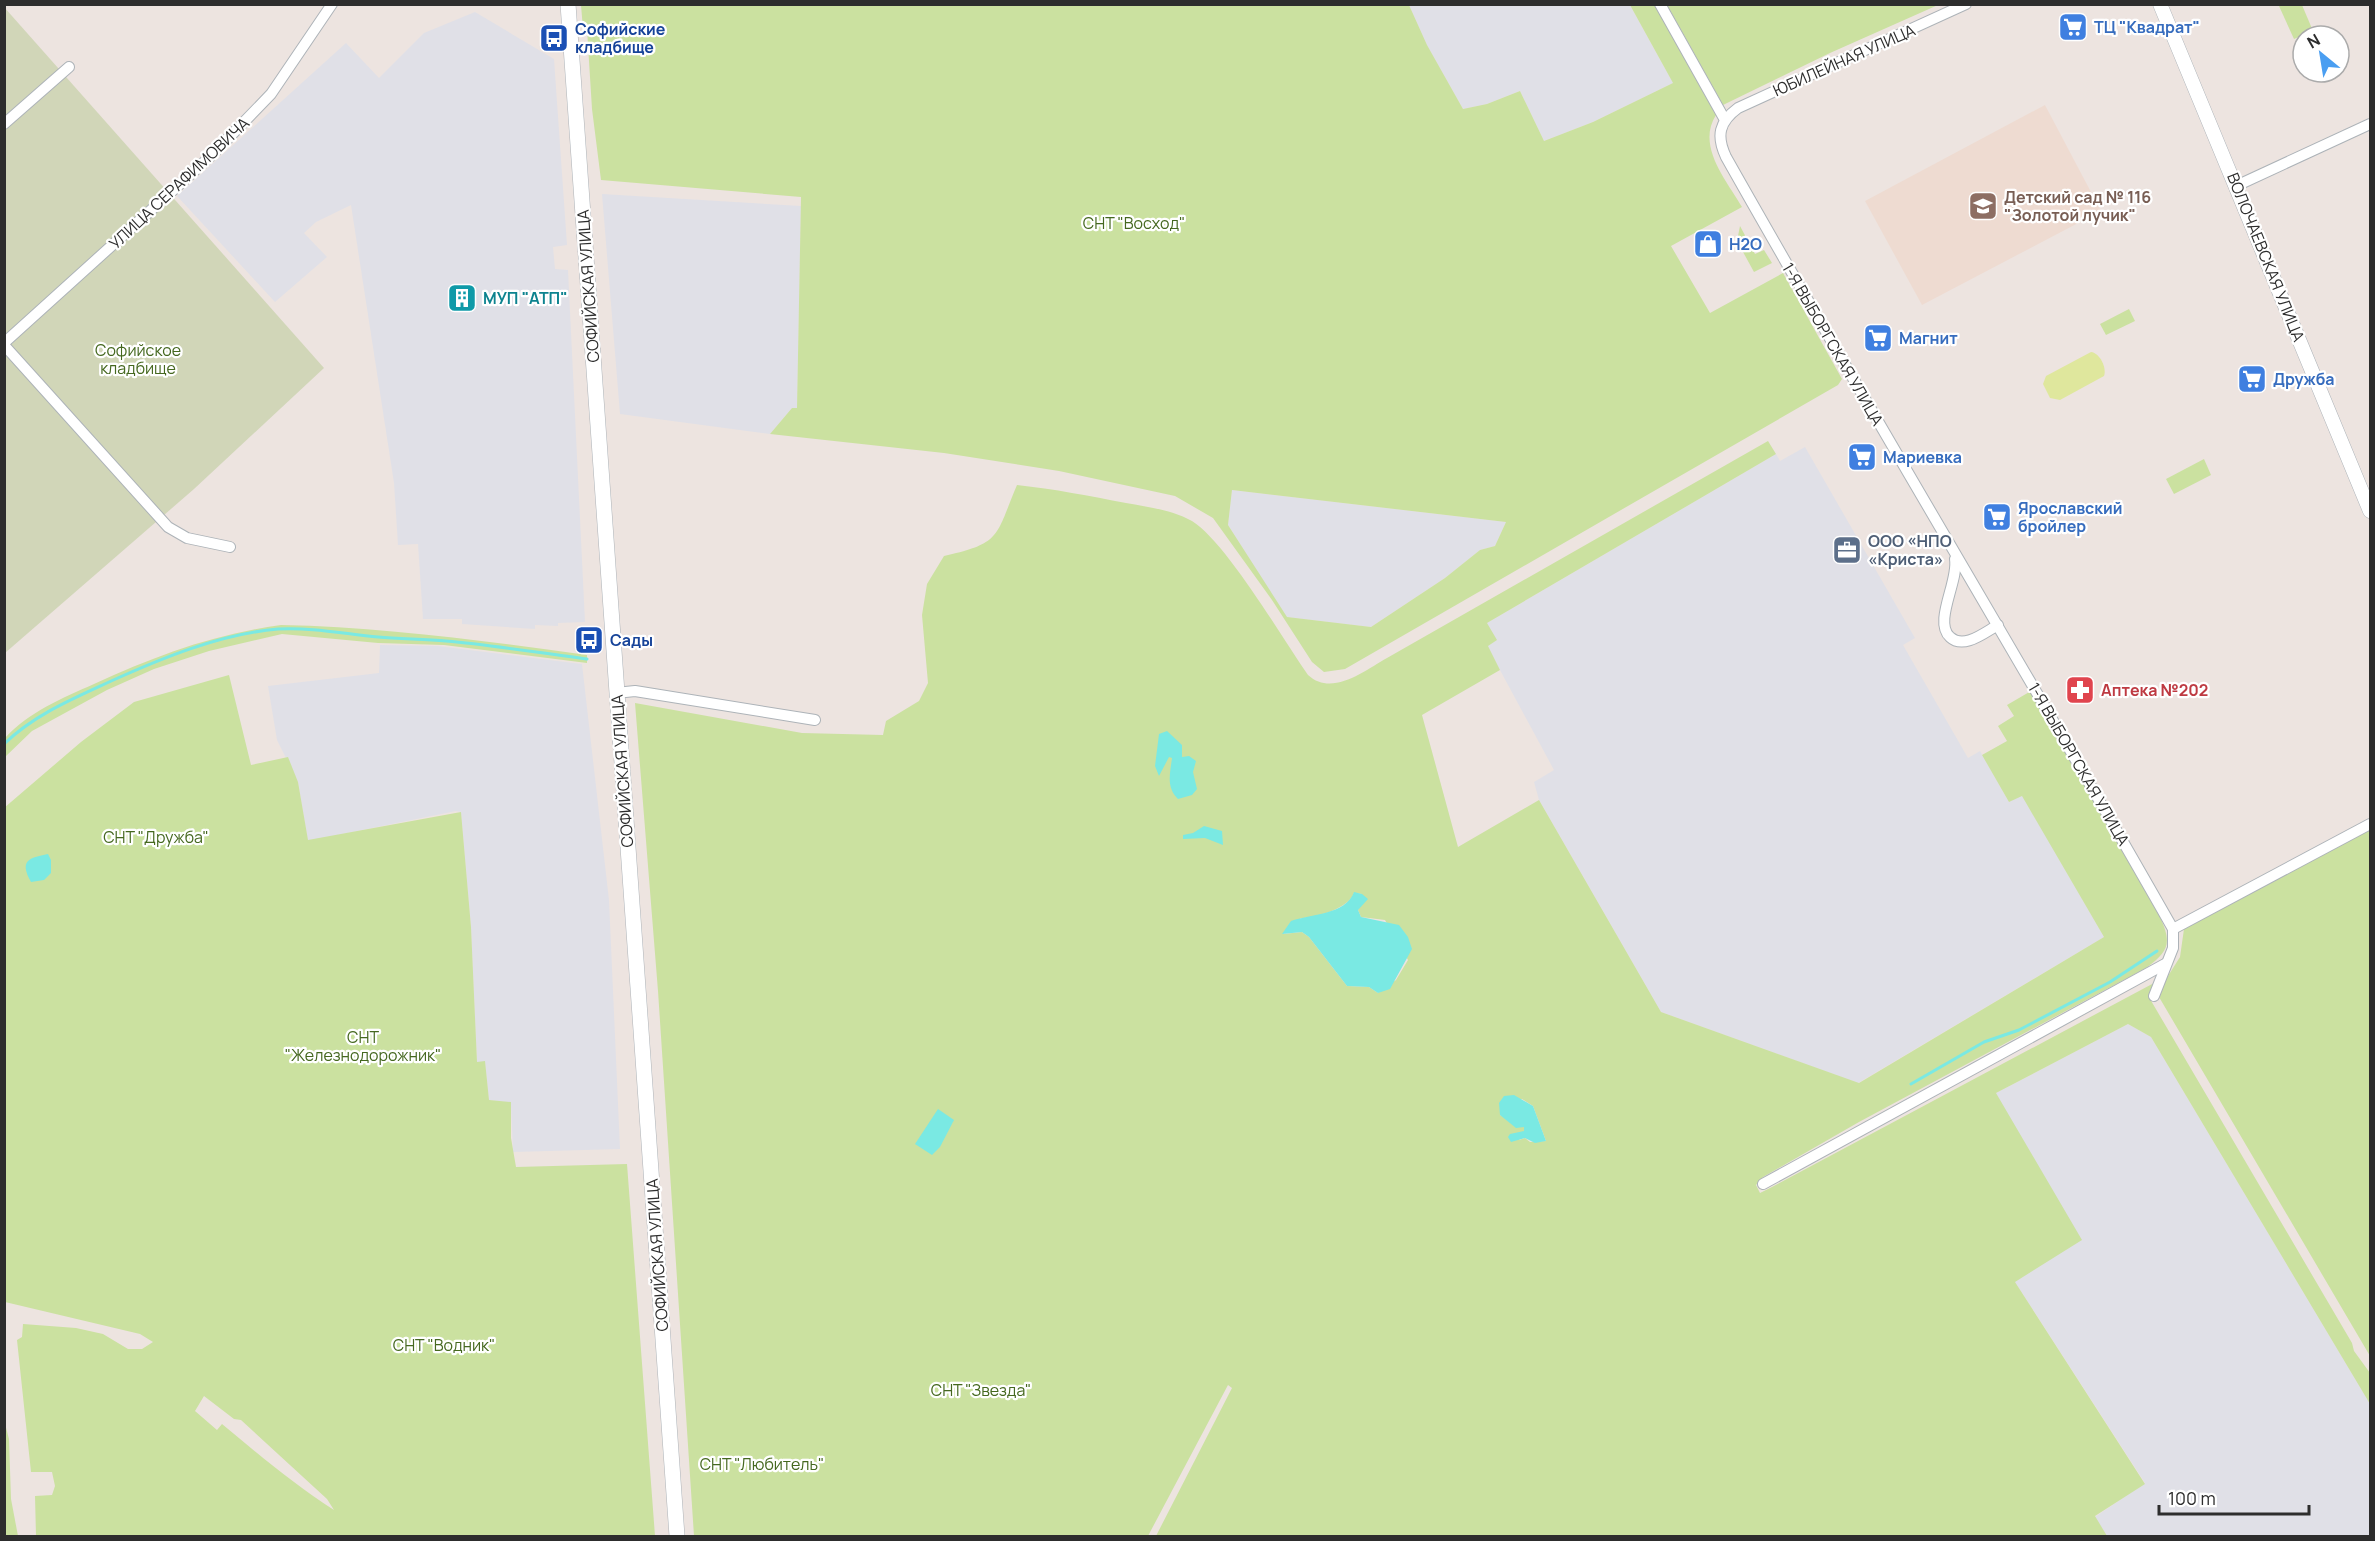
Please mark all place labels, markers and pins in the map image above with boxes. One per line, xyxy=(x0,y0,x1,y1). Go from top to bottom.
supermarket icon: ТЦ "Квадрат" xyxy=(2057,11,2089,43)
place label: ТЦ "Квадрат" xyxy=(2094,16,2200,38)
place label: Софийские кладбище xyxy=(575,18,666,58)
bus stop icon: Софийские кладбище xyxy=(538,22,570,54)
place label: Детский сад № 116 "Золотой лучик" xyxy=(2004,186,2151,226)
school or university icon: Детский сад № 116 "Золотой лучик" xyxy=(1967,190,1999,222)
shop icon: H2O xyxy=(1692,228,1724,260)
place label: H2O xyxy=(1729,233,1762,255)
building icon: МУП "АТП" xyxy=(446,282,478,314)
place label: МУП "АТП" xyxy=(483,287,568,309)
supermarket icon: Магнит xyxy=(1862,322,1894,354)
place label: Магнит xyxy=(1899,327,1958,349)
supermarket icon: Дружба xyxy=(2236,363,2268,395)
place label: Дружба xyxy=(2273,368,2335,390)
supermarket icon: Мариевка xyxy=(1846,441,1878,473)
place label: Мариевка xyxy=(1883,446,1962,468)
place label: Ярославский бройлер xyxy=(2018,497,2122,537)
supermarket icon: Ярославский бройлер xyxy=(1981,501,2013,533)
place label: ООО «НПО «Криста» xyxy=(1868,530,1952,570)
office icon: ООО «НПО «Криста» xyxy=(1831,534,1863,566)
bus stop icon: Сады xyxy=(573,624,605,656)
place label: Сады xyxy=(610,629,653,651)
pharmacy icon: Аптека №202 xyxy=(2064,674,2096,706)
place label: Аптека №202 xyxy=(2101,679,2208,701)

